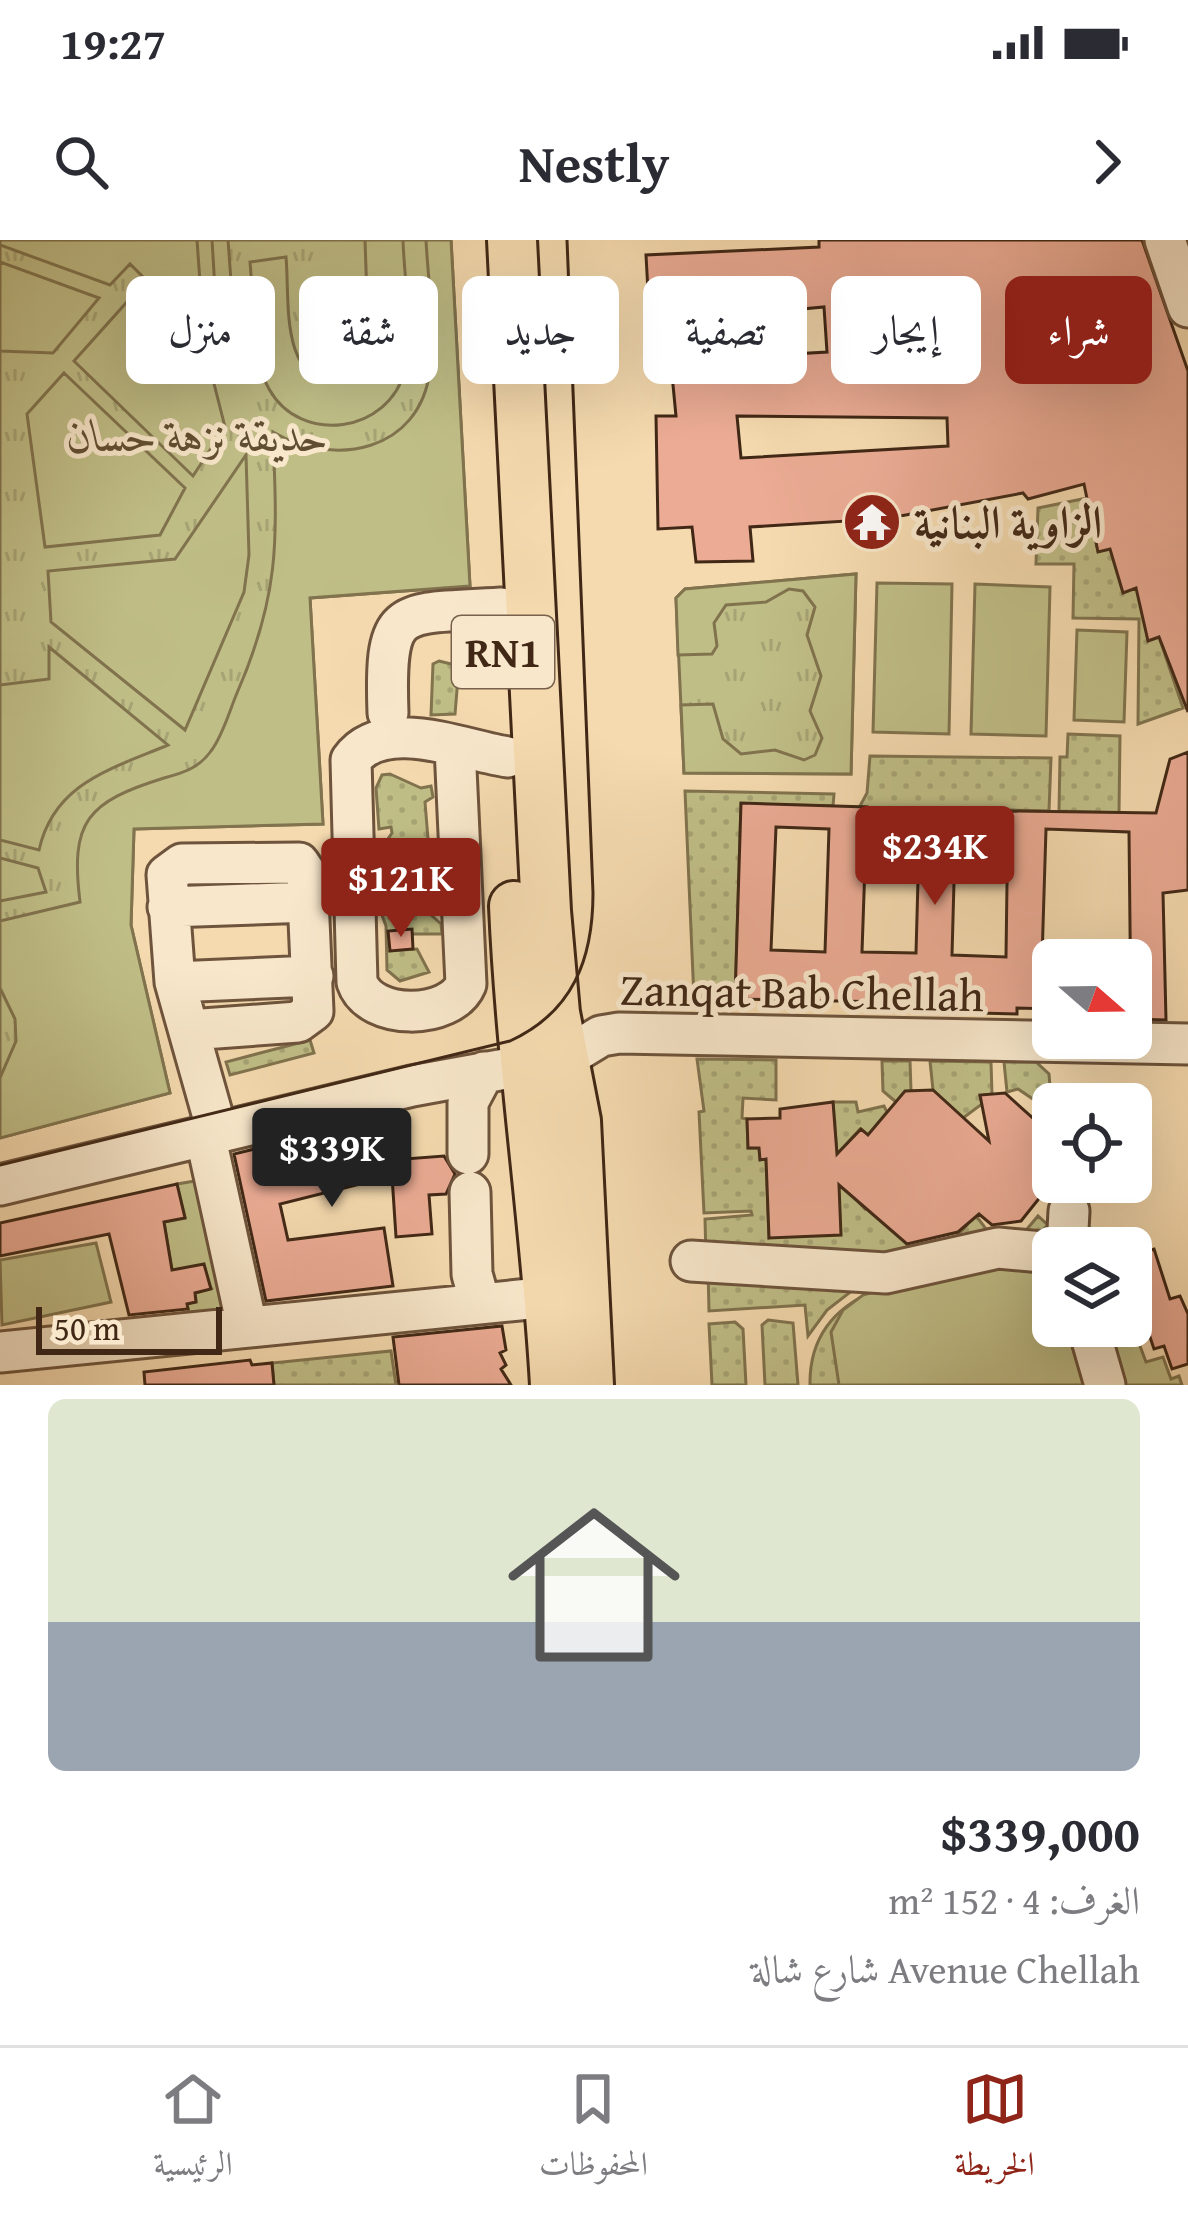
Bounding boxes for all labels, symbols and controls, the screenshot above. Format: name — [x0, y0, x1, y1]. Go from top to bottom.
text: 19:27 — [60, 10, 166, 75]
text: Nestly — [519, 123, 669, 202]
icon: search — [48, 129, 114, 195]
icon: forward — [1074, 129, 1140, 195]
chip: منزل — [126, 276, 275, 384]
chip: شقة — [299, 276, 438, 384]
chip: جديد — [462, 276, 619, 384]
chip: تصفية — [643, 276, 807, 384]
chip: إيجار — [831, 276, 981, 384]
chip: شراء — [1005, 276, 1152, 384]
park label: حديقة نزهة حسان — [67, 402, 329, 467]
place label: الزاوية البنانية — [914, 489, 1102, 554]
temple icon: الزاوية البنانية — [841, 491, 903, 553]
road number: RN1 — [452, 616, 554, 688]
pin: $234K — [851, 806, 1019, 908]
text: $234K — [882, 816, 988, 873]
pin: $121K — [317, 838, 485, 940]
text: $121K — [348, 848, 454, 905]
north arrow — [1032, 939, 1152, 1059]
map controls — [1032, 939, 1152, 1347]
street label: Zanqat Bab Chellah — [620, 956, 984, 1027]
button: locate — [1032, 1083, 1152, 1203]
pin: $339K — [248, 1108, 416, 1210]
text: $339K — [279, 1118, 385, 1175]
button: layers — [1032, 1227, 1152, 1347]
scale bar — [36, 1301, 222, 1354]
text: 50 m — [54, 1304, 120, 1352]
icon: home — [486, 1477, 702, 1693]
text: $339,000 — [941, 1795, 1140, 1870]
text: الغرف: 4 · 152 m² — [888, 1871, 1140, 1928]
text: Avenue Chellah شارع شالة — [751, 1940, 1140, 1997]
tab: الرئيسية — [153, 2066, 233, 2196]
tab: المحفوظات — [539, 2066, 648, 2196]
tab: الخريطة — [954, 2066, 1035, 2196]

